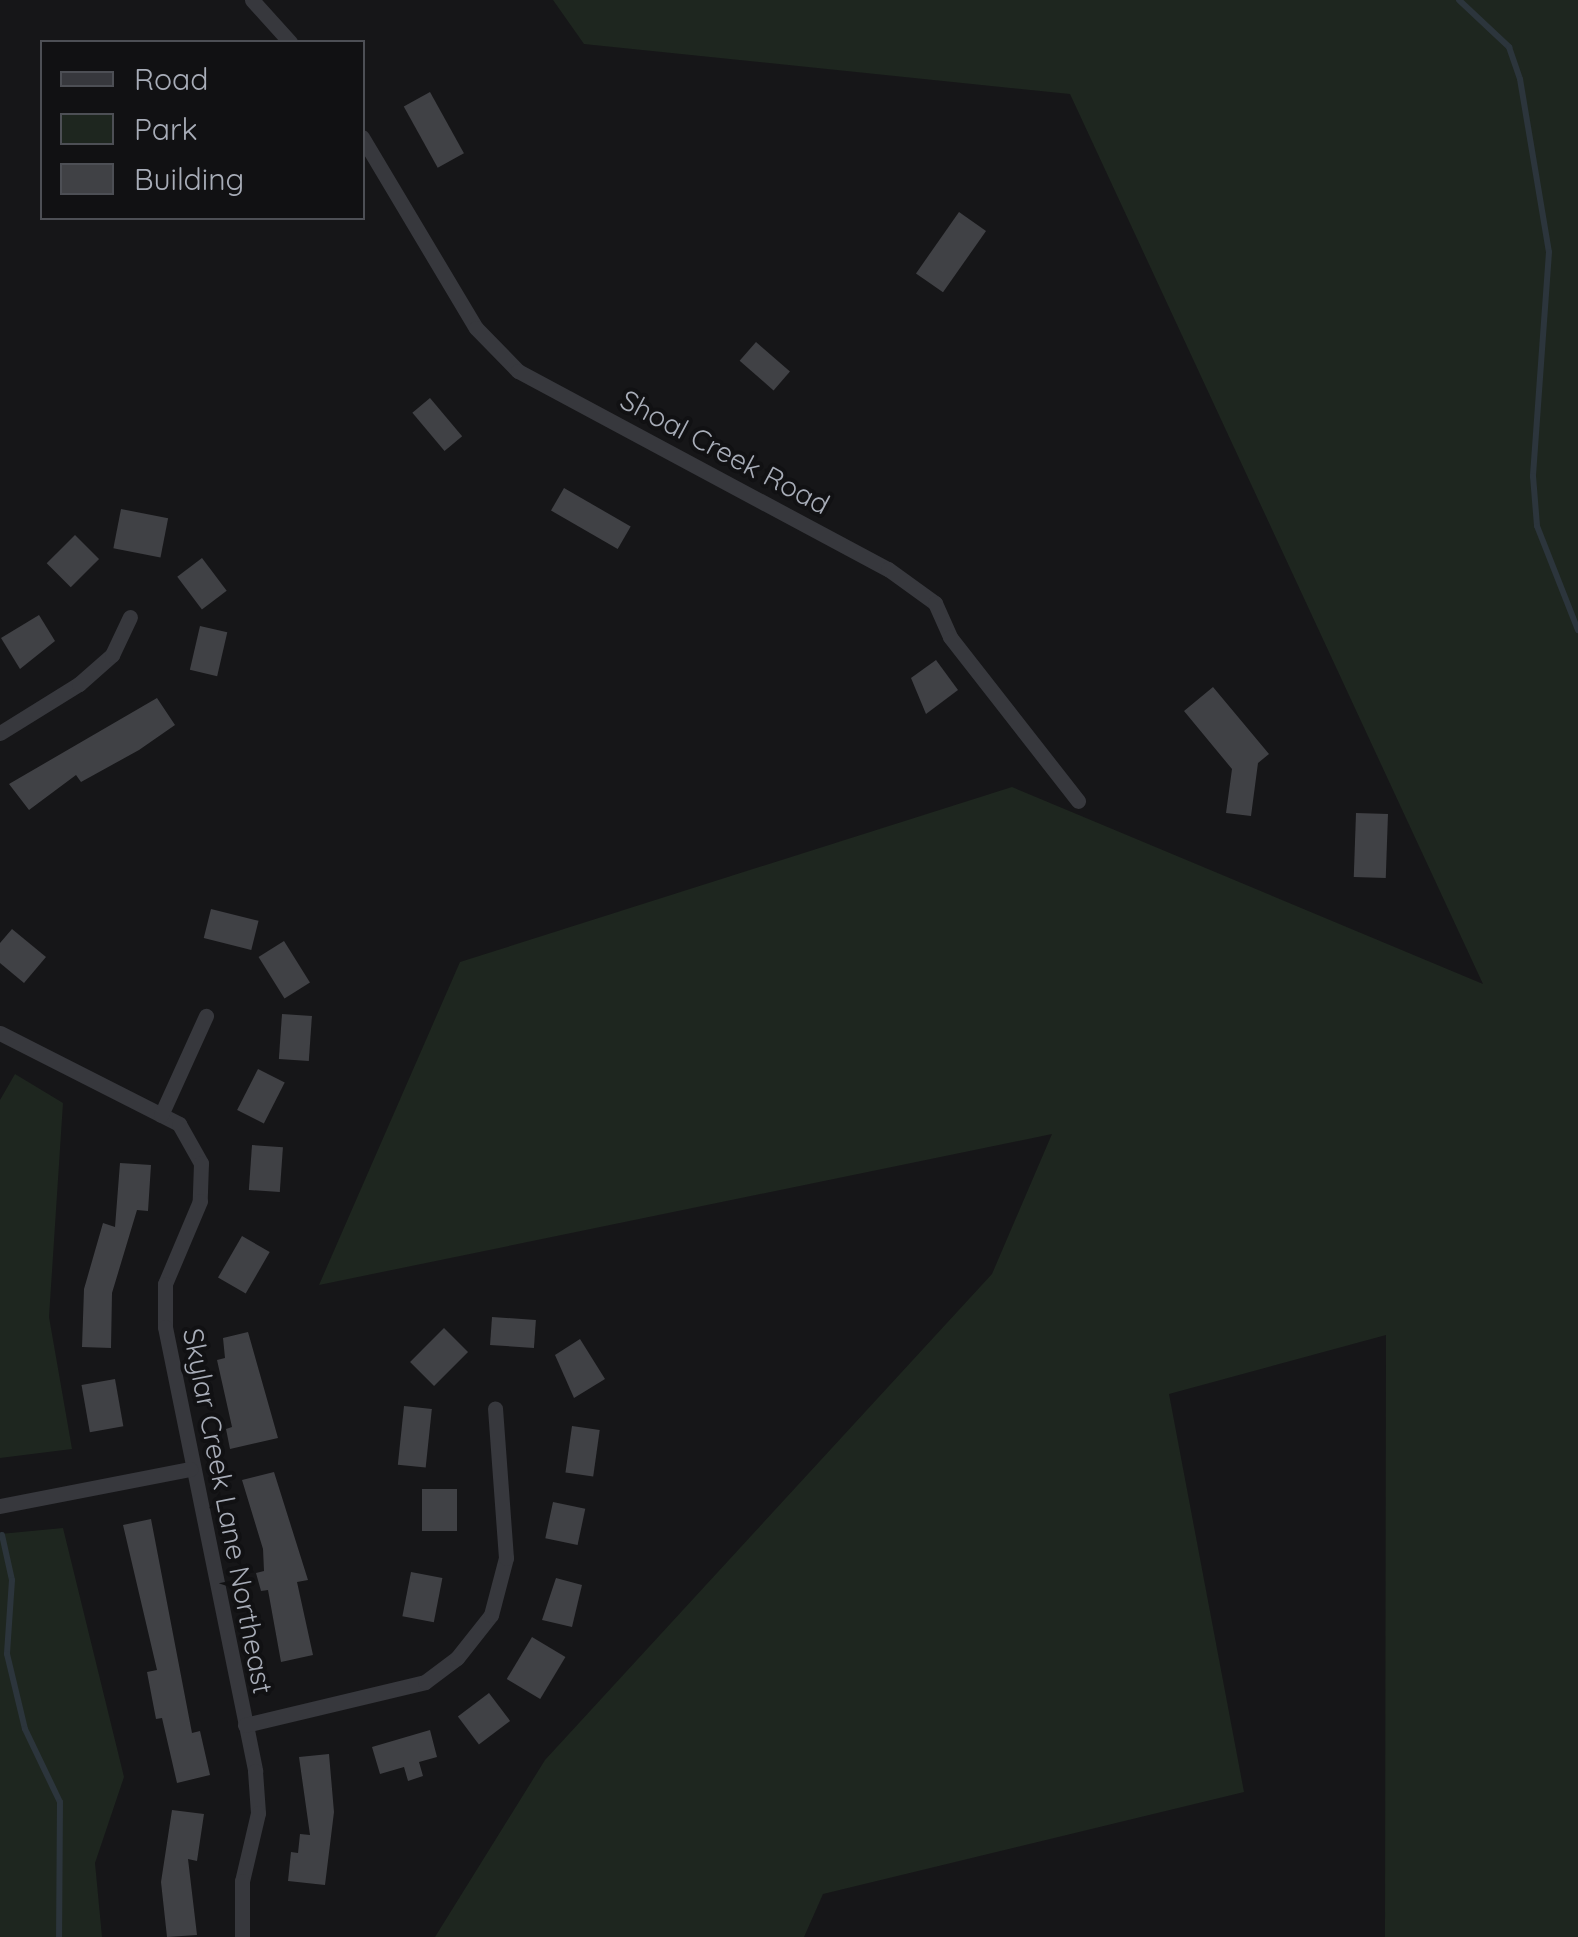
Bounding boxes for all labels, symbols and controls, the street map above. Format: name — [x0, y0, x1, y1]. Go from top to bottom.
legend — [40, 40, 365, 220]
text: Road — [134, 60, 208, 98]
text: Park — [134, 110, 198, 148]
text: Building — [134, 160, 244, 198]
street label: Shoal Creek Road — [615, 383, 835, 521]
street label: Skylar Creek Lane Northeast — [176, 1325, 280, 1697]

